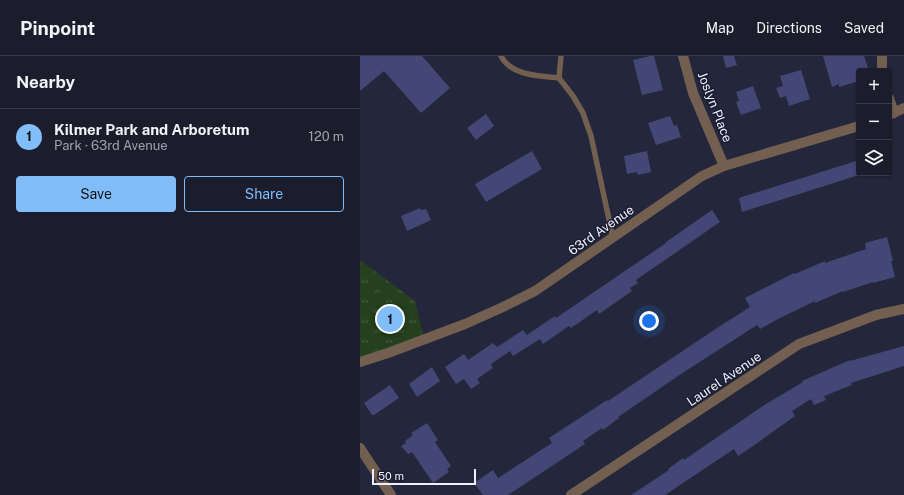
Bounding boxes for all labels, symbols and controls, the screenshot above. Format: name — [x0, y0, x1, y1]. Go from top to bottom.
text: Pinpoint — [20, 17, 95, 39]
text: Map — [706, 20, 734, 36]
text: Directions — [756, 20, 822, 36]
text: Saved — [844, 20, 884, 36]
map controls — [856, 68, 892, 176]
button: + — [856, 68, 892, 104]
street label: Joslyn Place — [695, 70, 735, 144]
text: Nearby — [16, 72, 75, 92]
button: − — [856, 104, 892, 140]
text: Kilmer Park and Arboretum — [54, 121, 250, 138]
text: 1 — [26, 129, 32, 144]
text: 120 m — [309, 129, 344, 144]
text: Park · 63rd Avenue — [54, 138, 168, 153]
button: layers — [856, 140, 892, 176]
button: Save — [16, 176, 176, 212]
button: Share — [184, 176, 344, 212]
street label: 63rd Avenue — [565, 202, 637, 258]
pin: 1 — [377, 304, 403, 334]
your location — [639, 311, 659, 331]
street label: Laurel Avenue — [684, 349, 764, 409]
scale bar — [372, 467, 476, 486]
text: 50 m — [378, 470, 404, 482]

